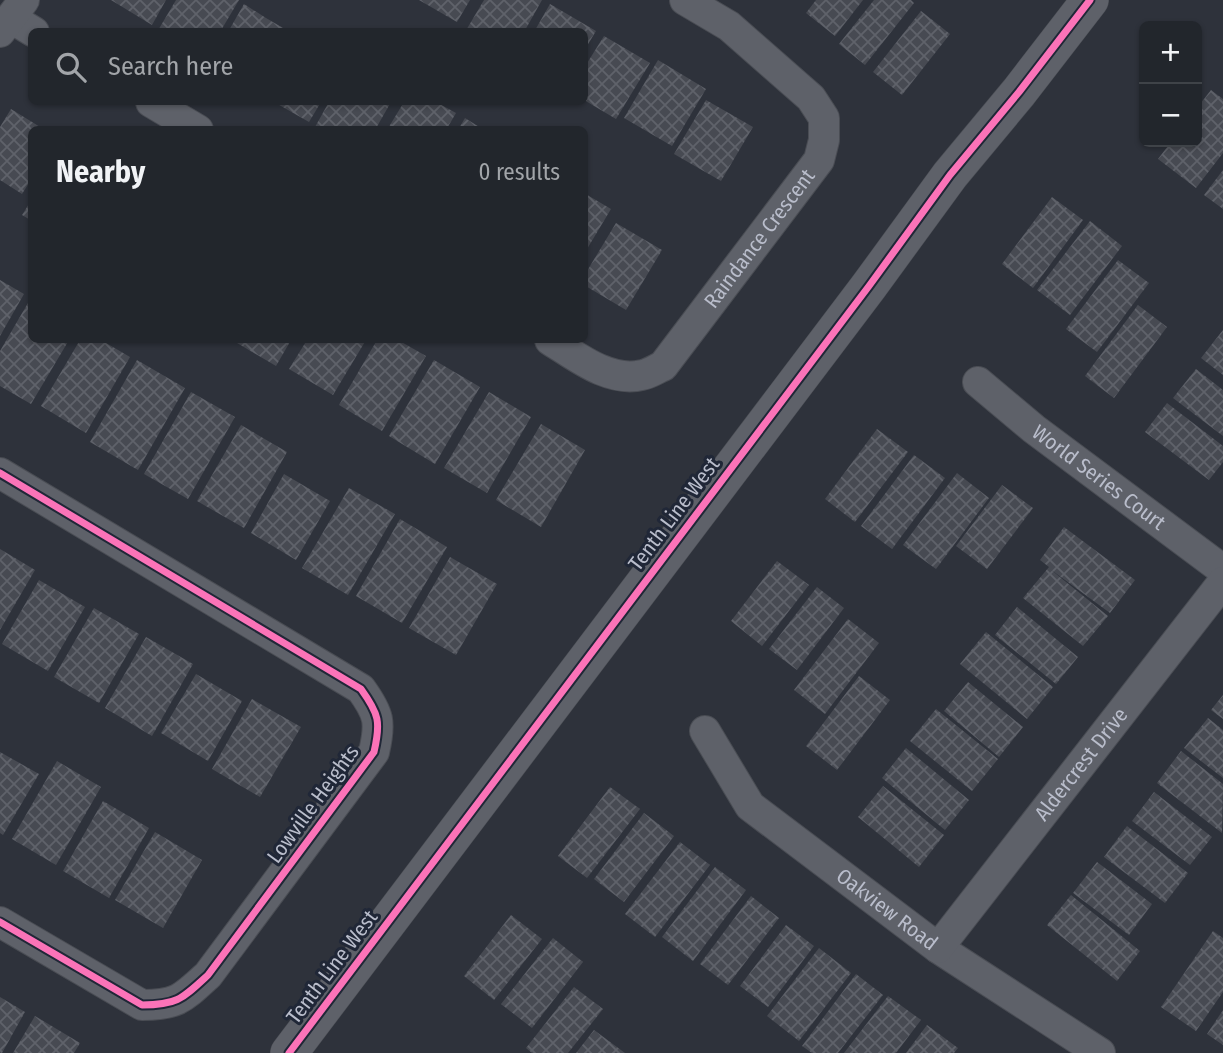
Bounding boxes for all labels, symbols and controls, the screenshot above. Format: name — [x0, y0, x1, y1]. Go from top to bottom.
map controls — [1139, 21, 1202, 147]
button: + — [1139, 21, 1202, 84]
search box — [28, 28, 588, 105]
icon: search — [52, 48, 90, 86]
text: Search here — [108, 51, 233, 82]
button: − — [1139, 84, 1202, 147]
text: Nearby — [56, 154, 145, 190]
text: 0 results — [479, 158, 560, 186]
street label: Raindance Crescent — [698, 164, 821, 313]
street label: World Series Court — [1027, 419, 1171, 536]
street label: Tenth Line West — [623, 452, 725, 576]
street label: Aldercrest Drive — [1029, 702, 1133, 826]
street label: Lowville Heights — [261, 740, 365, 868]
street label: Oakview Road — [831, 863, 943, 956]
street label: Tenth Line West — [281, 905, 383, 1029]

